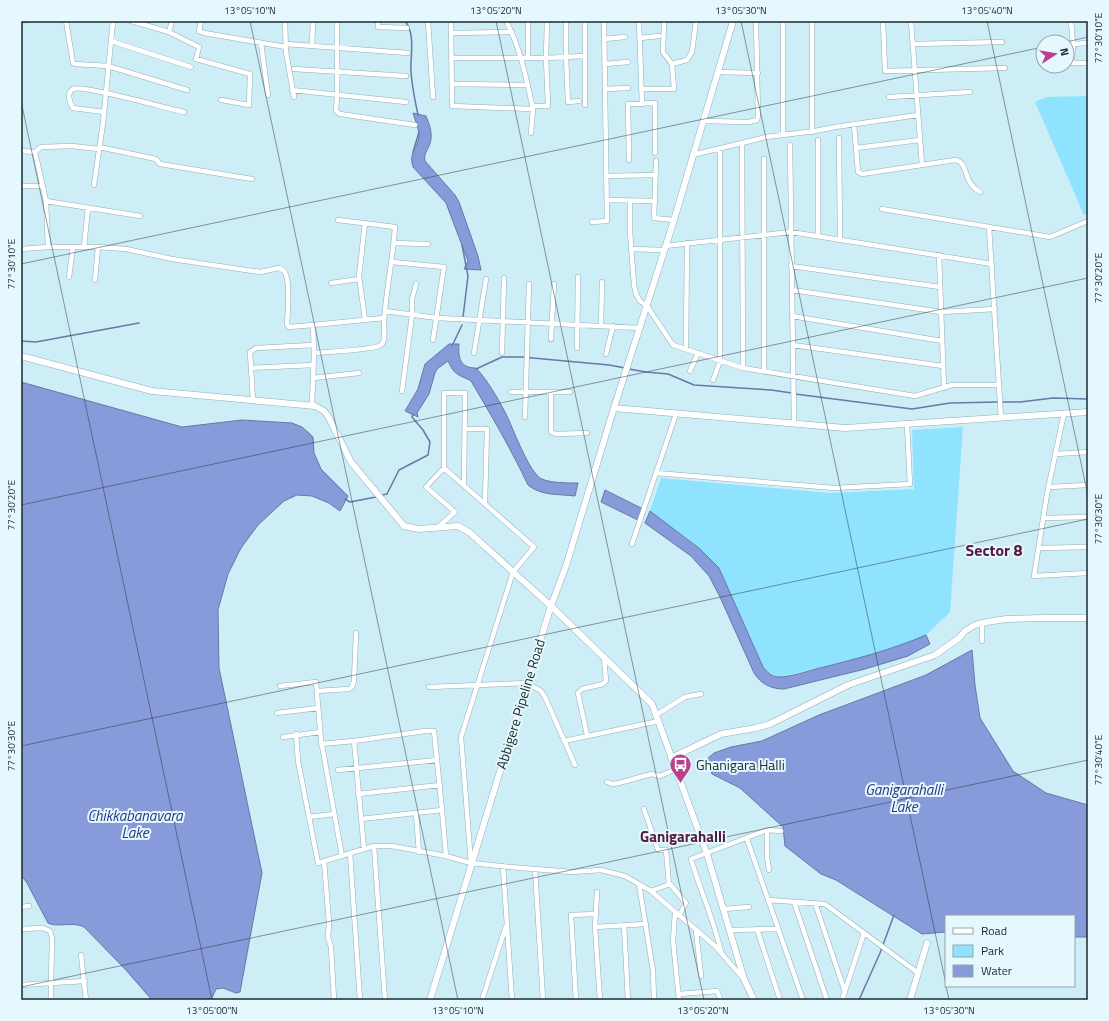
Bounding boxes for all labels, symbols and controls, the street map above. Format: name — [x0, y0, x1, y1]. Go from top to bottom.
text: 13°05'10"N — [224, 3, 276, 18]
text: 13°05'20"N — [470, 3, 522, 18]
text: 13°05'30"N — [715, 3, 767, 18]
text: 13°05'40"N — [961, 3, 1013, 18]
text: 77°30'10"E — [1091, 12, 1106, 63]
north arrow — [1035, 34, 1075, 74]
text: N — [1056, 47, 1073, 57]
text: 77°30'10"E — [4, 238, 19, 289]
text: 77°30'20"E — [1091, 252, 1106, 303]
text: 77°30'20"E — [4, 479, 19, 530]
text: 77°30'30"E — [1091, 493, 1106, 544]
district label: Sector 8 — [966, 538, 1022, 562]
street label: Abbigere Pipeline Road — [490, 636, 550, 772]
text: 77°30'30"E — [4, 720, 19, 771]
text: 77°30'40"E — [1091, 734, 1106, 785]
bus stop icon: Ghanigara Halli — [668, 751, 694, 784]
place label: Ghanigara Halli — [696, 754, 785, 775]
water label: Ganigarahalli Lake — [865, 778, 945, 818]
water label: Chikkabanavara Lake — [88, 804, 184, 844]
district label: Ganigarahalli — [640, 825, 726, 848]
legend — [945, 915, 1075, 987]
text: Road — [981, 921, 1007, 940]
text: Park — [981, 941, 1004, 960]
text: Water — [981, 961, 1012, 980]
text: 13°05'00"N — [186, 1003, 238, 1018]
text: 13°05'10"N — [432, 1003, 484, 1018]
text: 13°05'20"N — [677, 1003, 729, 1018]
text: 13°05'30"N — [923, 1003, 975, 1018]

